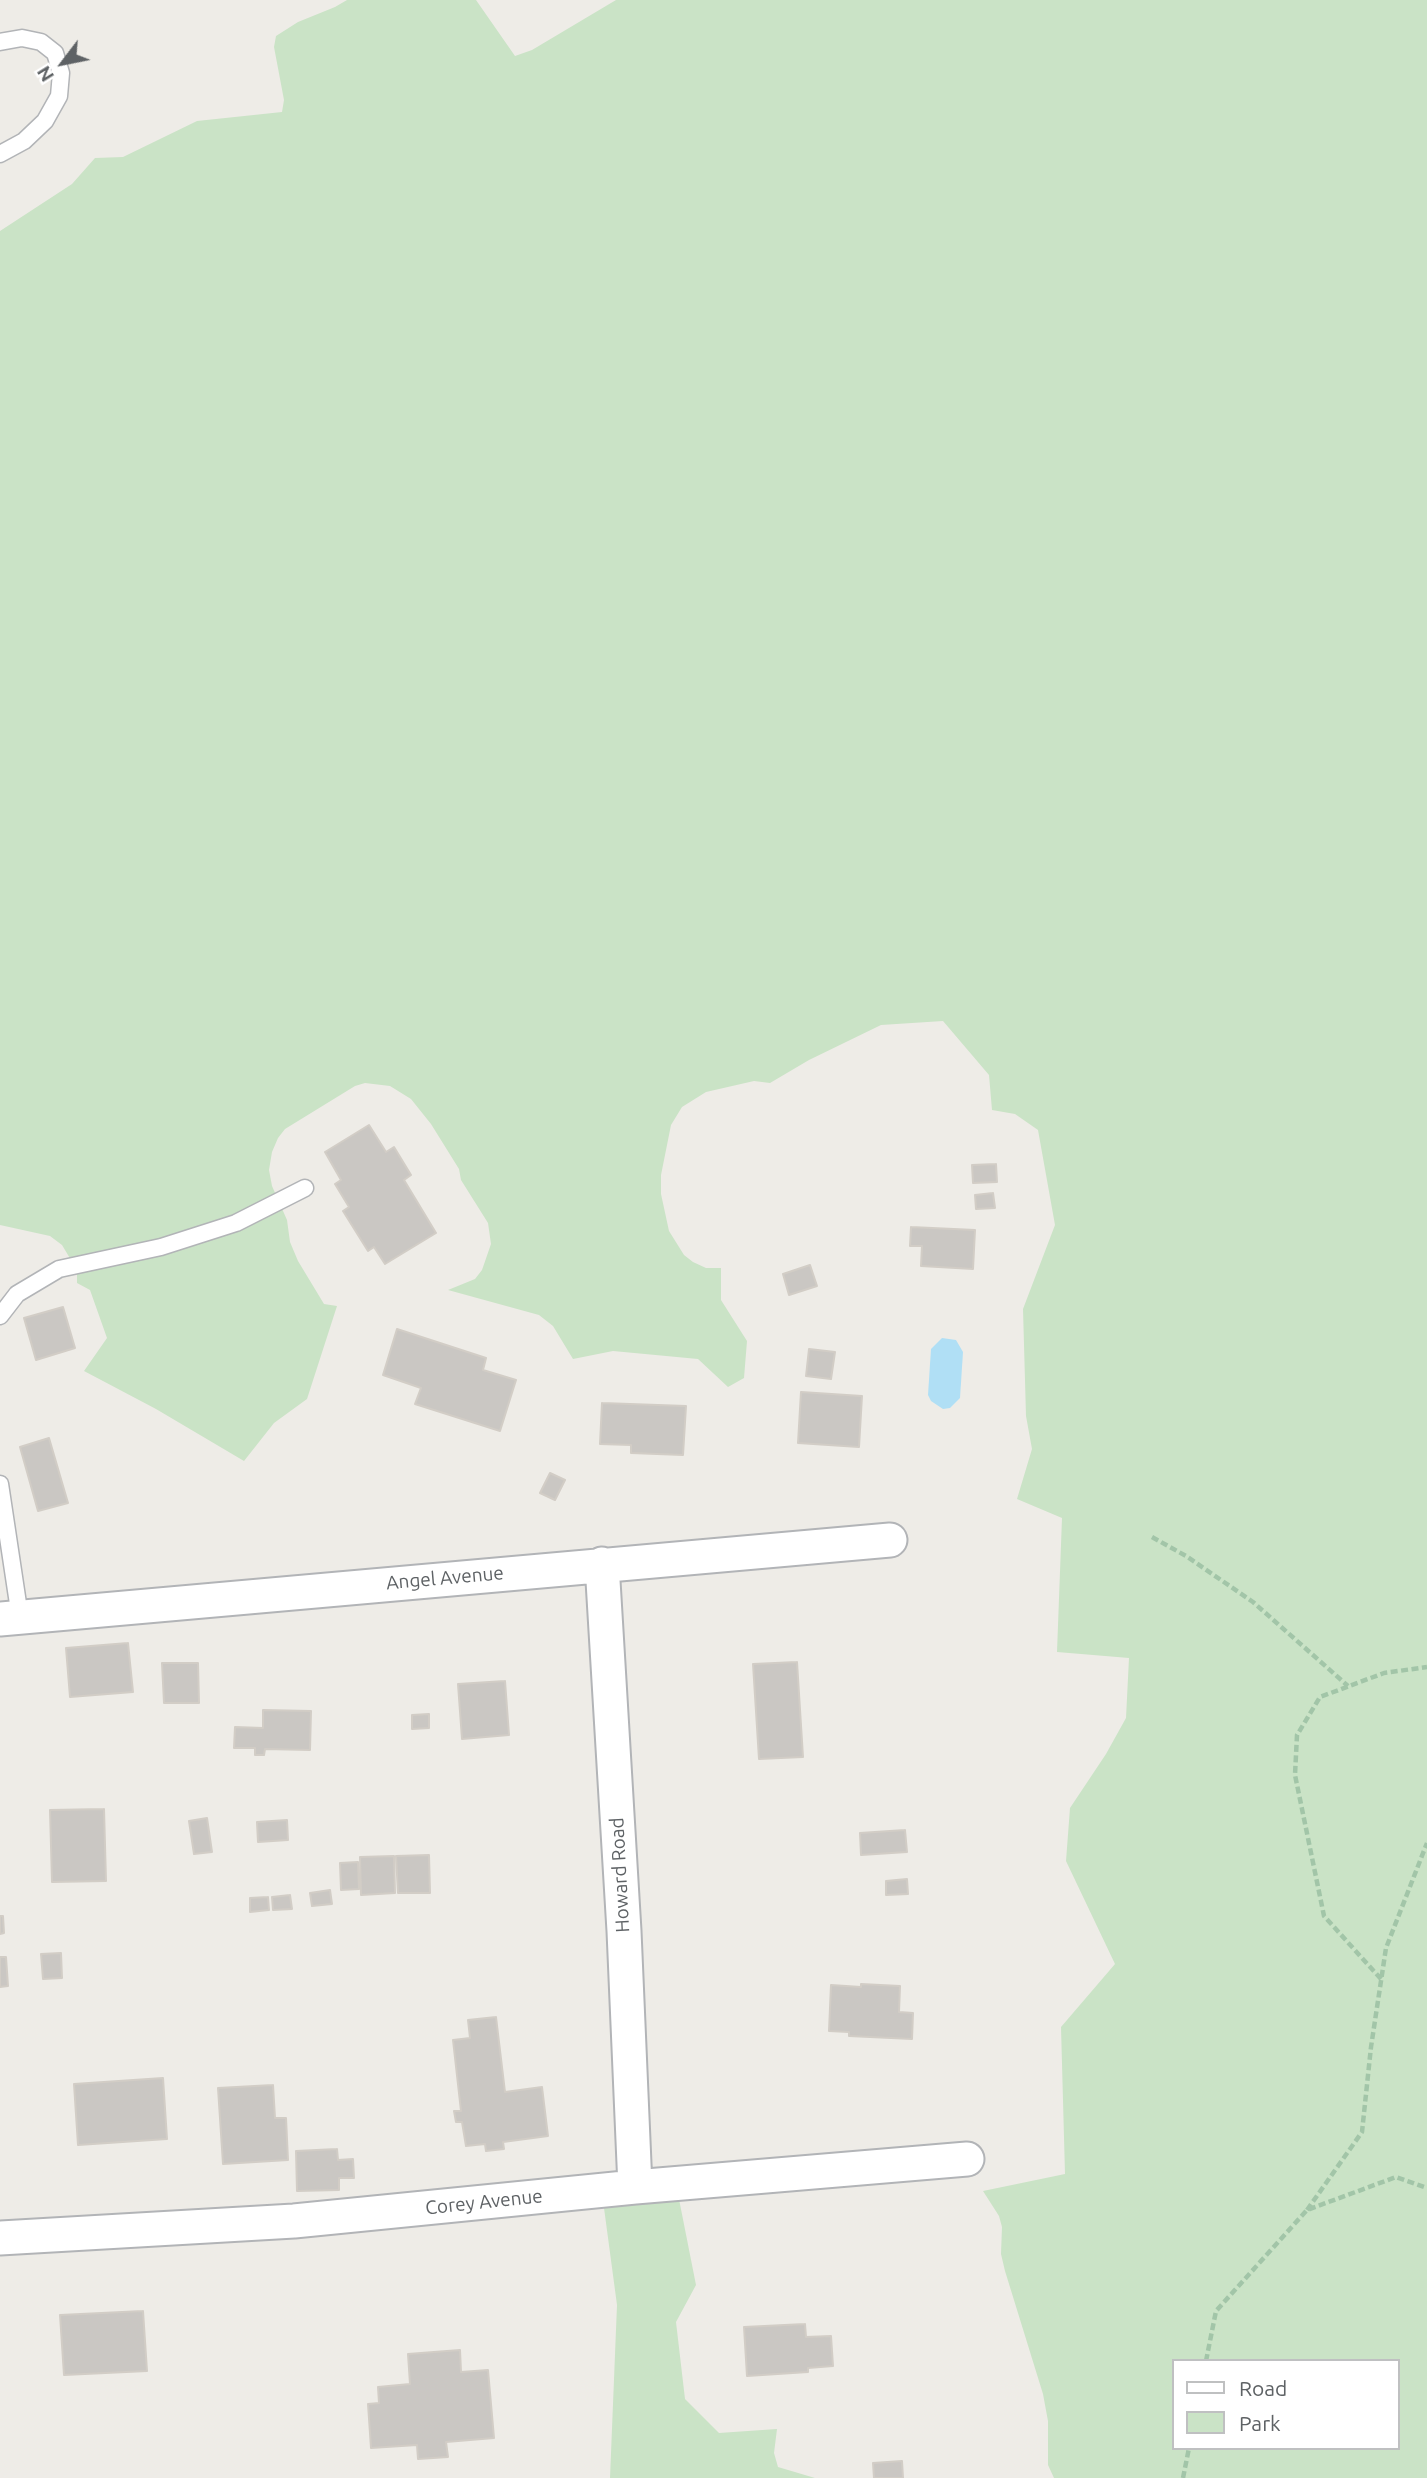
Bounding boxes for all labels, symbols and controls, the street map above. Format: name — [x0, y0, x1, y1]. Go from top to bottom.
north arrow — [28, 28, 98, 98]
text: N — [32, 62, 58, 86]
street label: Angel Avenue — [385, 1562, 505, 1594]
street label: Howard Road — [606, 1817, 634, 1933]
street label: Corey Avenue — [424, 2184, 544, 2220]
legend — [1172, 2359, 1399, 2450]
text: Road — [1239, 2376, 1287, 2400]
text: Park — [1239, 2411, 1281, 2435]

